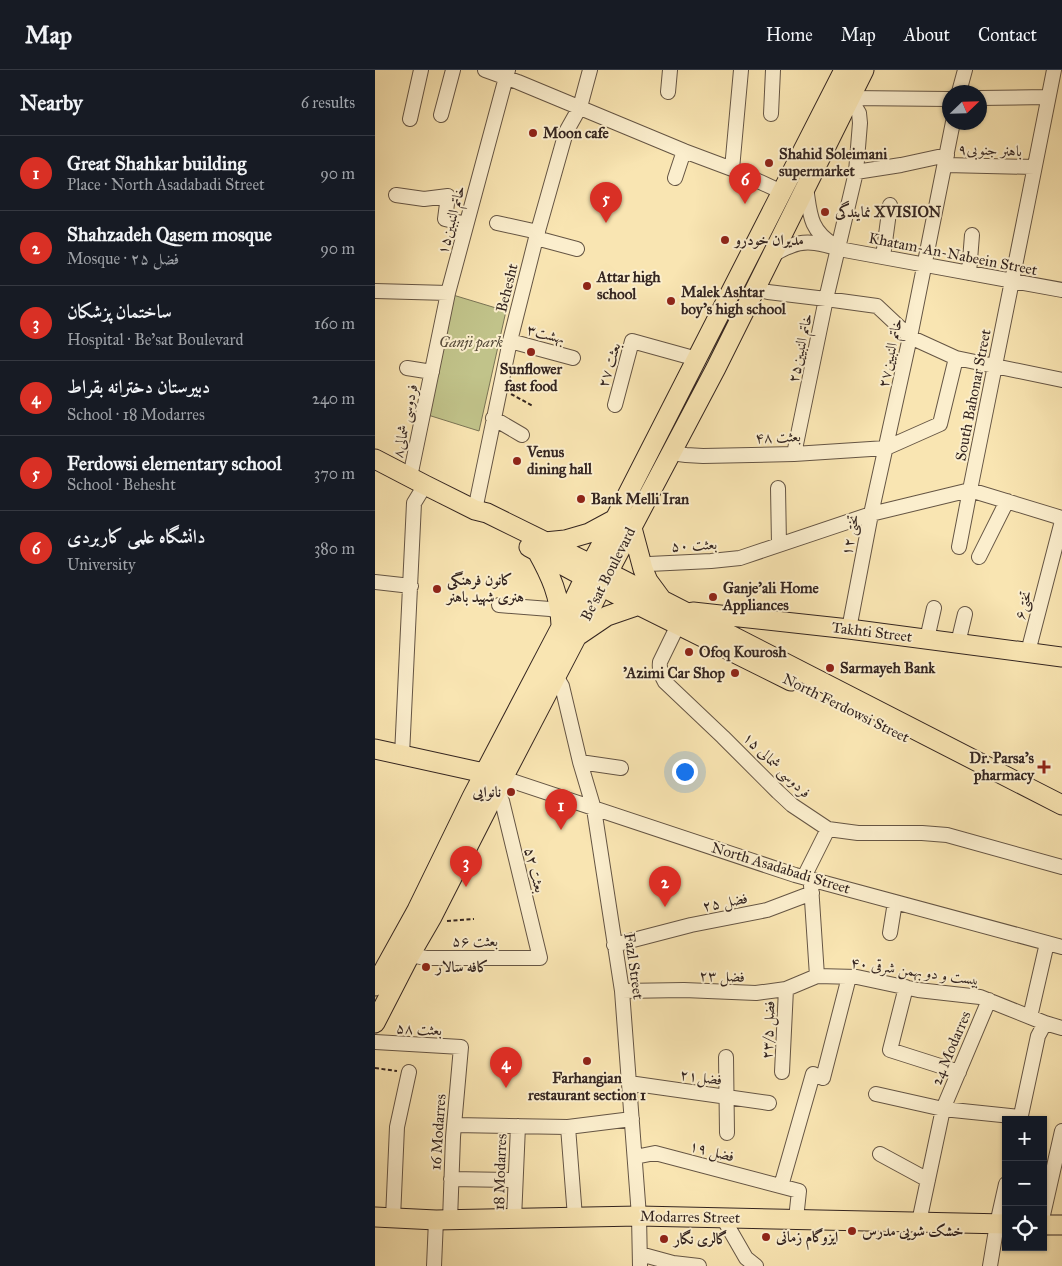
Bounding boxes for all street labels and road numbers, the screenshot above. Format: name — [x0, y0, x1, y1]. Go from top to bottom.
street label: باهنر جنوبی۹ — [958, 140, 1023, 162]
street label: خاتم النببین۱۵ — [433, 184, 473, 257]
street label: Khatam-An-Nabeein Street — [867, 229, 1039, 279]
street label: Behesht — [492, 261, 522, 314]
street label: خاتم النبیین۲۵ — [784, 312, 820, 385]
street label: خاتم النبیین۲۷ — [874, 317, 910, 390]
street label: بهشت۳ — [525, 320, 567, 349]
street label: South Bahonar Street — [951, 327, 995, 462]
street label: بعثت ۲۷ — [594, 340, 624, 390]
street label: فردوسی شمالی۸ — [388, 382, 424, 460]
street label: بعثت ۴۸ — [755, 427, 801, 447]
street label: تختی ۱۲ — [837, 513, 865, 557]
street label: Be'sat Boulevard — [577, 524, 639, 624]
street label: بعثت ۵۰ — [671, 535, 718, 555]
street label: تختی۶ — [1011, 588, 1037, 622]
street label: Takhti Street — [831, 618, 914, 646]
street label: North Ferdowsi Street — [780, 669, 913, 747]
street label: فردوسی شمالی ۱۵ — [738, 728, 815, 803]
street label: North Asadabadi Street — [709, 838, 853, 898]
street label: بعثت ۵۲ — [521, 845, 549, 895]
street label: فضل ۲۵ — [701, 889, 750, 917]
street label: Fazl Street — [620, 931, 648, 1001]
street label: بعثت ۵۶ — [452, 932, 498, 950]
street label: بیست و دو بهمن شرقی ۴۰ — [849, 953, 980, 990]
street label: فضل ۲۳ — [699, 966, 745, 988]
street label: فضل ۲۳/۵ — [757, 1000, 781, 1060]
street label: 24 Modarres — [927, 1008, 975, 1088]
street label: بعثت ۵۸ — [396, 1019, 443, 1039]
street label: فضل۲۱ — [678, 1065, 723, 1091]
street label: 16 Modarres — [426, 1093, 450, 1171]
street label: 18 Modarres — [490, 1133, 510, 1211]
street label: فضل ۱۹ — [687, 1136, 736, 1168]
street label: Modarres Street — [640, 1207, 741, 1227]

